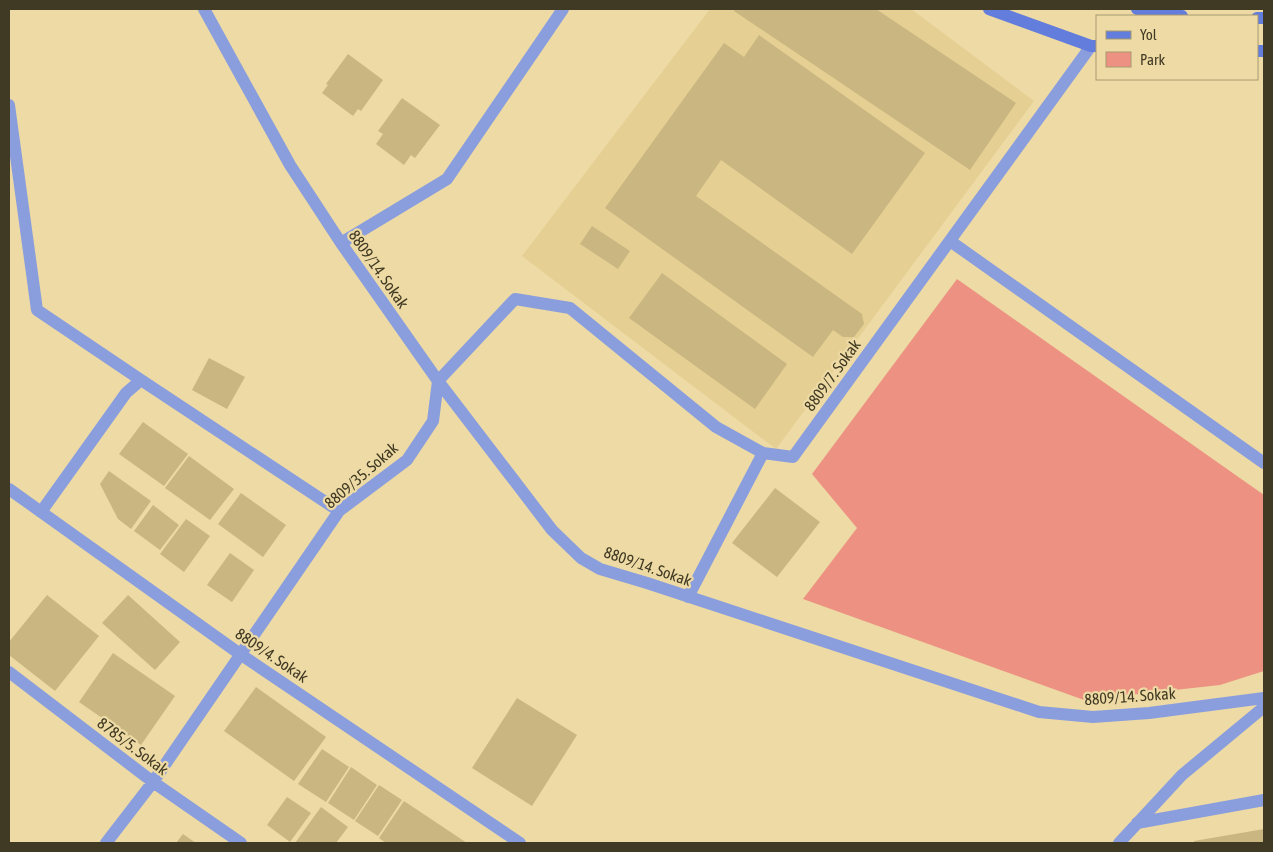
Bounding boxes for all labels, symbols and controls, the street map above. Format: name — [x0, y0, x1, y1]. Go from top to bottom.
legend — [1096, 15, 1258, 80]
text: Yol — [1140, 26, 1157, 43]
text: Park — [1140, 51, 1165, 68]
street label: 8809/14. Sokak — [345, 226, 413, 312]
street label: 8809/7. Sokak — [800, 336, 864, 414]
street label: 8809/35. Sokak — [321, 438, 401, 512]
street label: 8809/14. Sokak — [602, 543, 694, 589]
street label: 8809/4. Sokak — [232, 624, 312, 686]
street label: 8809/14. Sokak — [1084, 684, 1176, 708]
street label: 8785/5. Sokak — [94, 714, 172, 778]

